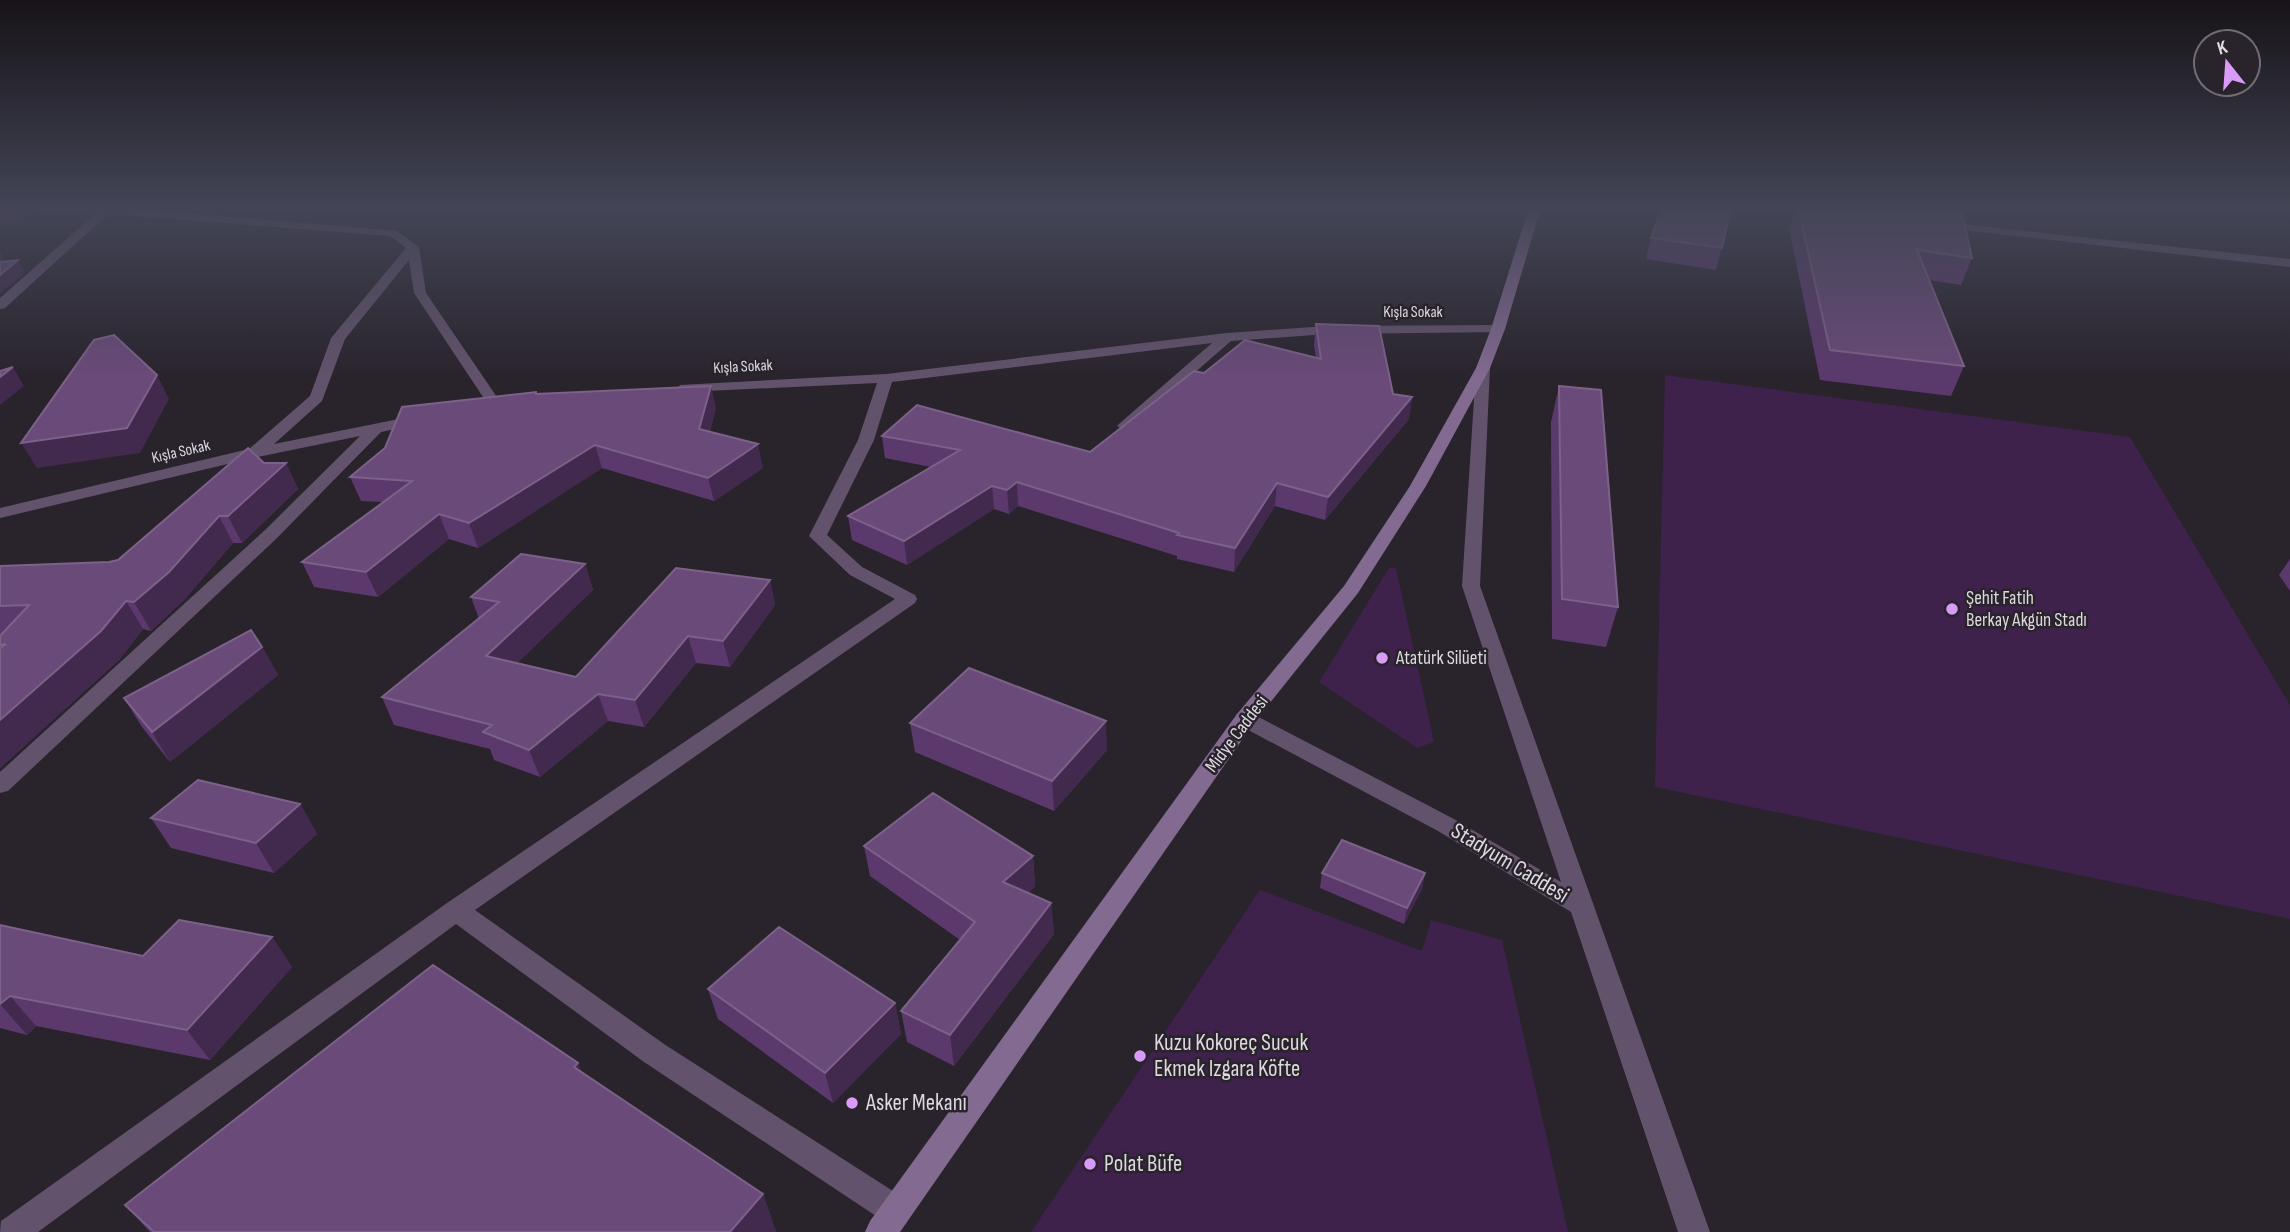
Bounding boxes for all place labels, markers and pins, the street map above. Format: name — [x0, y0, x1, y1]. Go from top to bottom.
place label: Şehit Fatih Berkay Akgün Stadı — [1966, 587, 2087, 632]
marker: Şehit Fatih Berkay Akgün Stadı — [1944, 601, 1960, 617]
place label: Atatürk Silüeti — [1395, 647, 1487, 670]
marker: Atatürk Silüeti — [1374, 650, 1390, 666]
place label: Kuzu Kokoreç Sucuk Ekmek Izgara Köfte — [1154, 1029, 1308, 1083]
marker: Kuzu Kokoreç Sucuk Ekmek Izgara Köfte — [1132, 1048, 1148, 1064]
place label: Asker Mekanı — [865, 1089, 967, 1117]
marker: Asker Mekanı — [844, 1095, 860, 1111]
place label: Polat Büfe — [1104, 1150, 1182, 1178]
marker: Polat Büfe — [1082, 1156, 1098, 1172]

